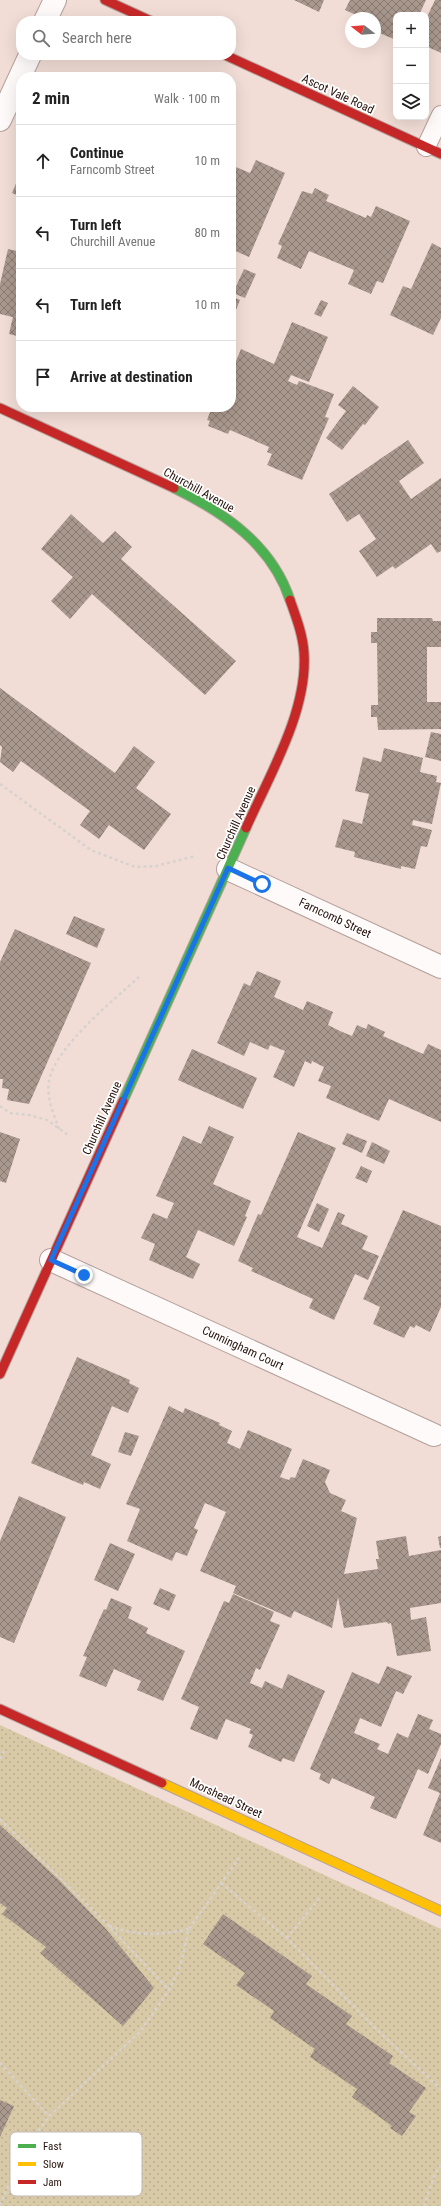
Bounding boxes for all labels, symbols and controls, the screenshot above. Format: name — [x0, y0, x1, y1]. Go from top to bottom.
north arrow — [345, 12, 381, 48]
map controls — [393, 12, 429, 120]
button: + — [393, 12, 429, 48]
search box — [16, 16, 236, 60]
icon: search — [30, 27, 52, 49]
text: Search here — [62, 29, 132, 47]
button: − — [393, 48, 429, 84]
street label: Ascot Vale Road — [300, 71, 376, 117]
button: layers — [393, 84, 429, 120]
text: 2 min — [32, 88, 70, 108]
text: Walk · 100 m — [154, 91, 220, 106]
text: Continue — [70, 144, 124, 162]
icon: ahead — [32, 150, 54, 172]
text: 10 m — [194, 153, 220, 168]
text: Farncomb Street — [70, 162, 155, 177]
text: Turn left — [70, 216, 121, 234]
icon: left — [32, 222, 54, 244]
text: 80 m — [194, 225, 220, 240]
text: Churchill Avenue — [70, 234, 155, 249]
icon: left — [32, 294, 54, 316]
text: Turn left — [70, 296, 121, 314]
text: 10 m — [194, 297, 220, 312]
icon: arrive — [32, 366, 54, 388]
text: Arrive at destination — [70, 368, 193, 386]
street label: Churchill Avenue — [161, 465, 237, 515]
street label: Churchill Avenue — [214, 784, 259, 862]
route start — [253, 875, 271, 893]
street label: Farncomb Street — [297, 895, 374, 941]
street label: Churchill Avenue — [80, 1079, 125, 1157]
route end — [75, 1266, 93, 1284]
street label: Cunningham Court — [200, 1323, 286, 1373]
street label: Morshead Street — [188, 1775, 265, 1821]
legend — [10, 2132, 142, 2196]
text: Fast — [43, 2140, 62, 2153]
text: Slow — [43, 2158, 64, 2171]
text: Jam — [43, 2176, 62, 2189]

